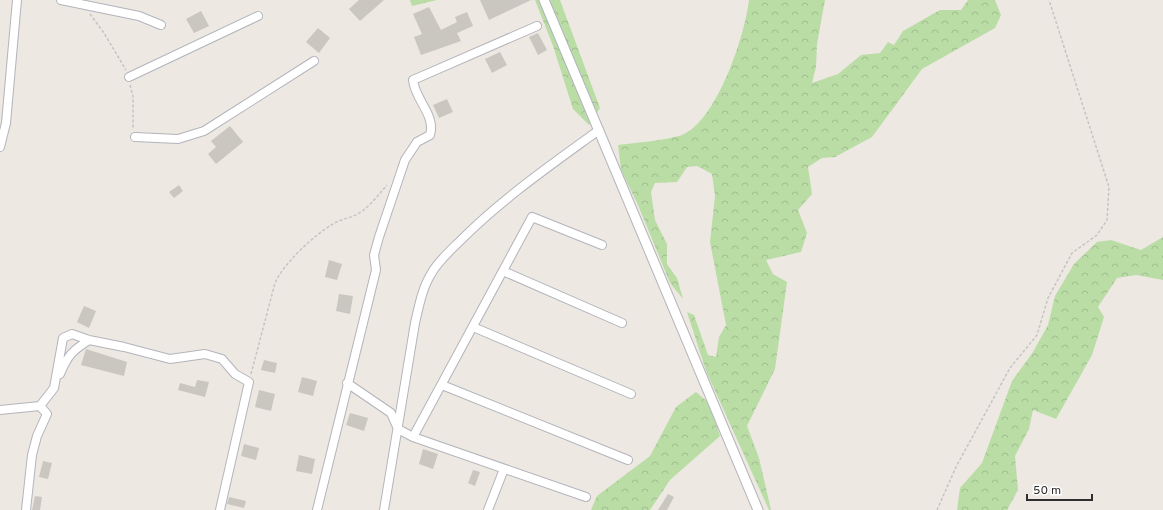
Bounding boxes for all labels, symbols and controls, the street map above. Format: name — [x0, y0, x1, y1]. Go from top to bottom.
scale bar — [1027, 476, 1092, 502]
text: 50 m — [1033, 483, 1061, 499]

